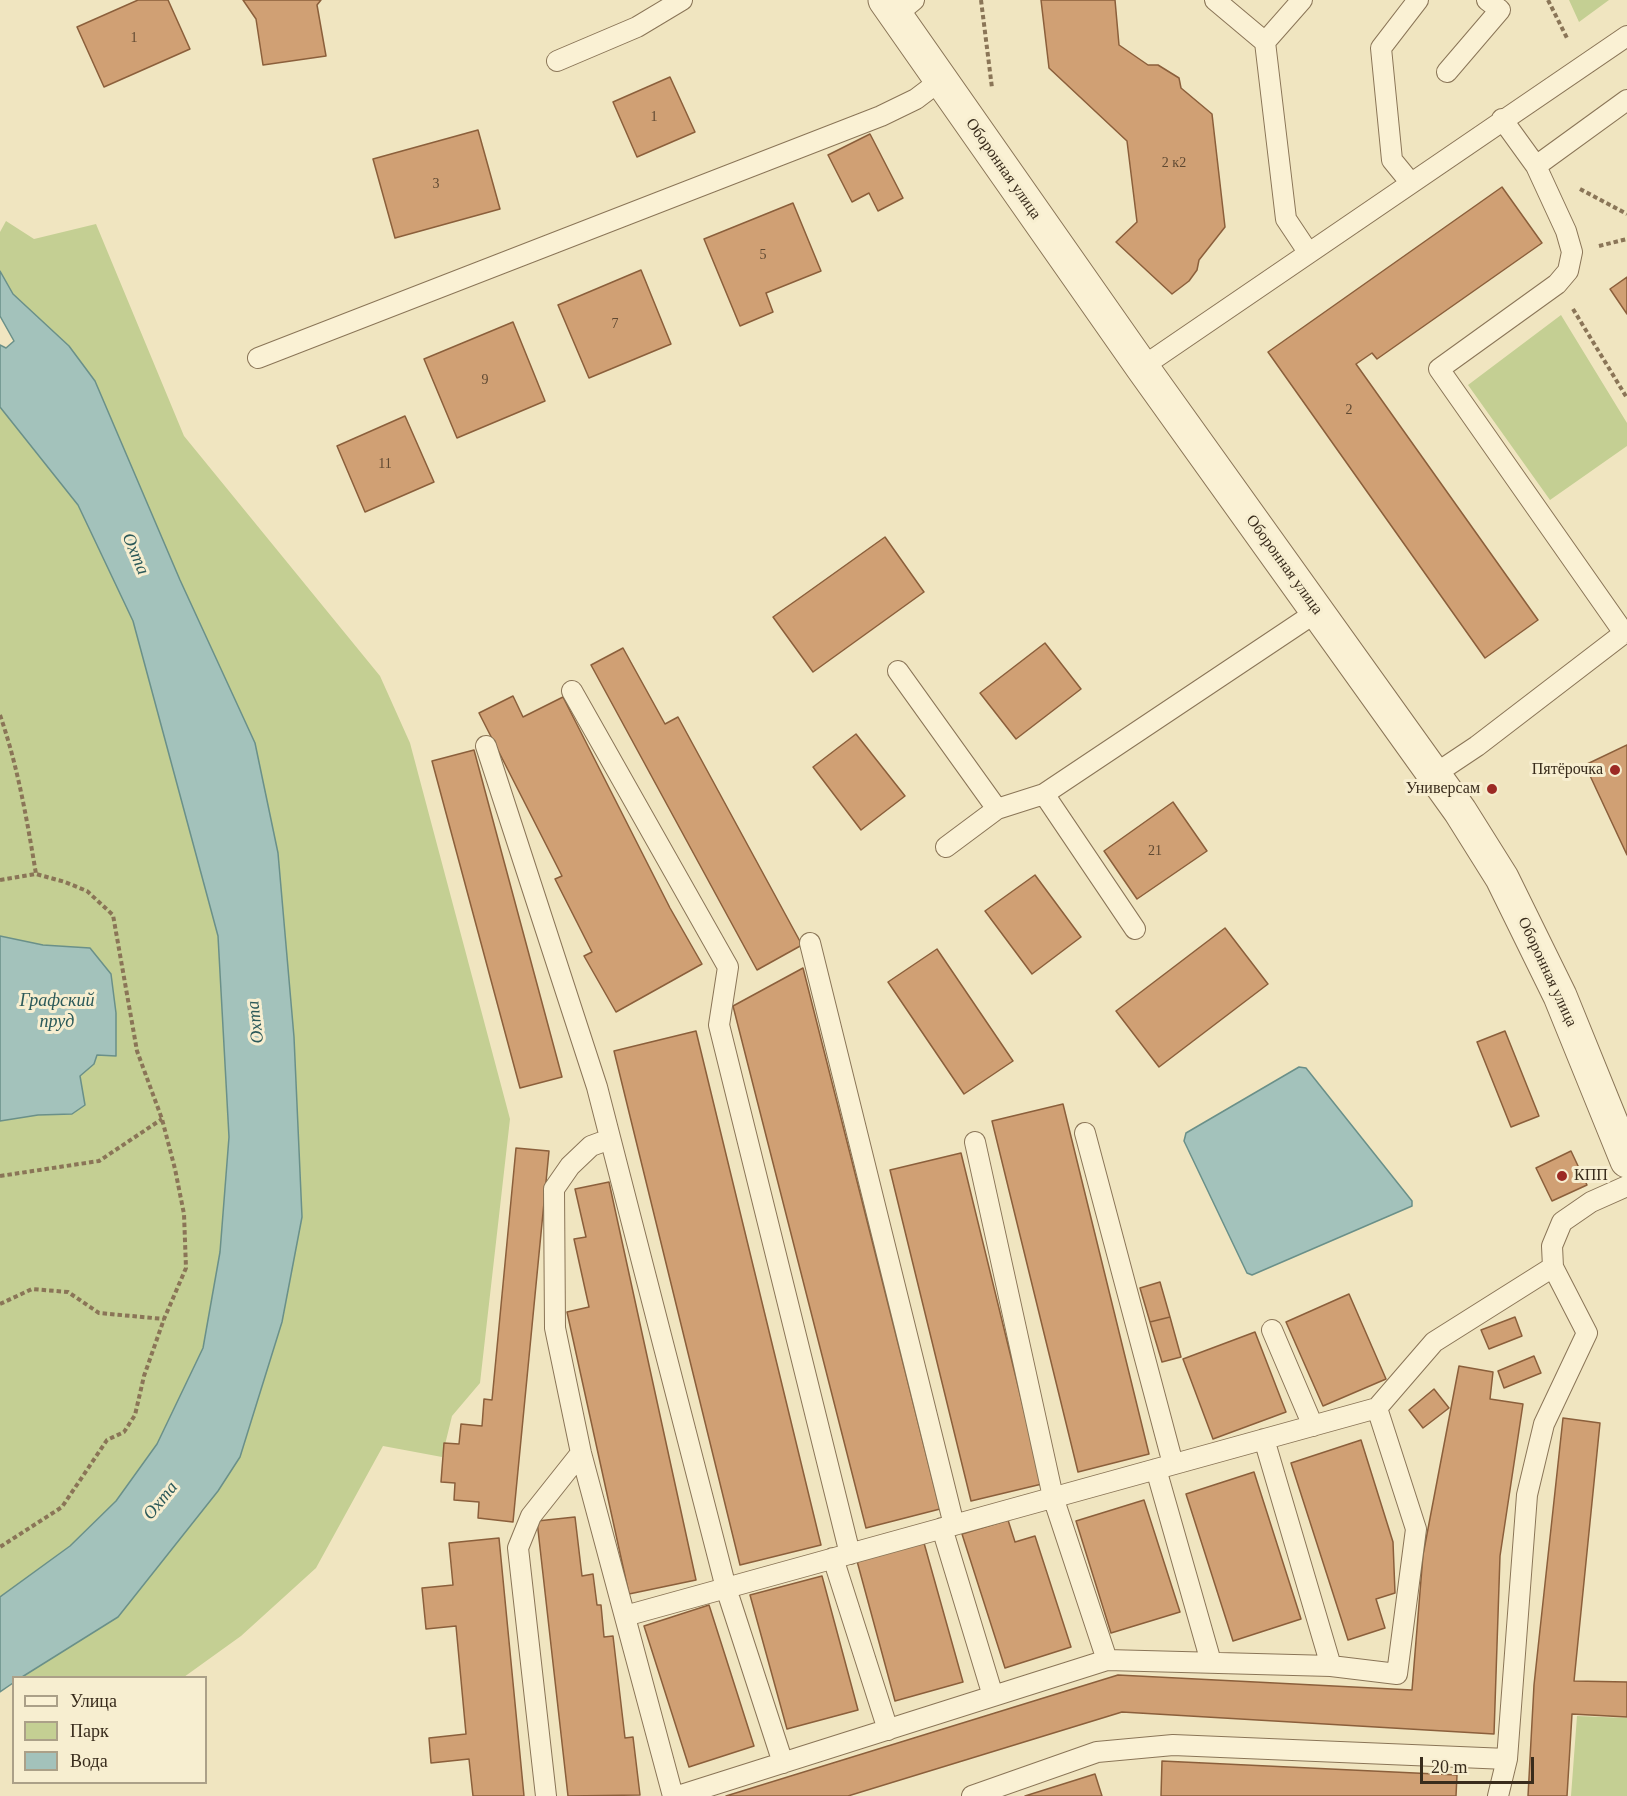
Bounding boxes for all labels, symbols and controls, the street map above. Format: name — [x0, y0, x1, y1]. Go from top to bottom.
house number: 1 — [130, 30, 138, 46]
house number: 1 — [650, 109, 658, 125]
street label: Оборонная улица — [961, 115, 1045, 223]
house number: 2 к2 — [1162, 155, 1186, 171]
house number: 3 — [433, 176, 440, 192]
house number: 5 — [760, 247, 766, 263]
house number: 7 — [612, 316, 618, 332]
house number: 9 — [482, 372, 488, 388]
house number: 2 — [1346, 402, 1352, 418]
house number: 11 — [378, 456, 392, 472]
street label: Оборонная улица — [1241, 511, 1327, 619]
water label: Охта — [117, 530, 153, 578]
place label: Пятёрочка — [1532, 760, 1603, 780]
marker: Пятёрочка — [1608, 763, 1622, 777]
place label: Универсам — [1406, 779, 1480, 799]
marker: Универсам — [1485, 782, 1499, 796]
house number: 21 — [1148, 843, 1162, 859]
street label: Оборонная улица — [1513, 914, 1581, 1030]
water label: Графский пруд — [20, 990, 94, 1032]
water label: Охта — [243, 999, 269, 1045]
place label: КПП — [1574, 1166, 1608, 1186]
marker: КПП — [1555, 1169, 1569, 1183]
water label: Охта — [139, 1477, 183, 1525]
legend — [12, 1676, 207, 1784]
text: Улица — [70, 1691, 117, 1711]
text: Парк — [70, 1721, 109, 1741]
scale bar — [1423, 1745, 1537, 1783]
text: Вода — [70, 1751, 108, 1771]
text: 20 m — [1431, 1757, 1468, 1777]

